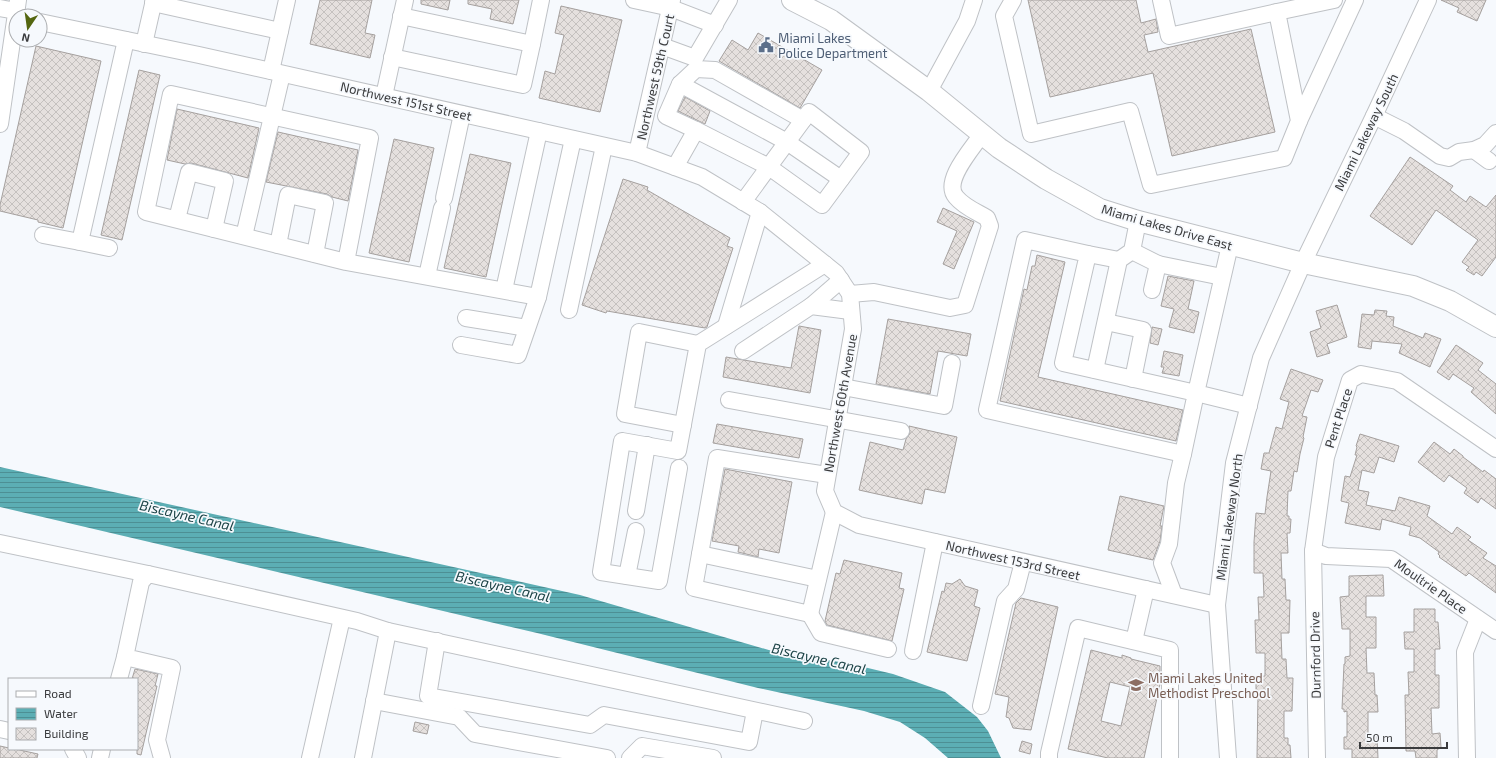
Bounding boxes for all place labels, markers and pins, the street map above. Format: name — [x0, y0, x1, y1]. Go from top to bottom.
place label: Miami Lakes Police Department — [778, 30, 888, 61]
public building icon: Miami Lakes Police Department — [757, 36, 775, 54]
place label: Miami Lakes United Methodist Preschool — [1148, 670, 1270, 701]
school or university icon: Miami Lakes United Methodist Preschool — [1127, 676, 1145, 694]

